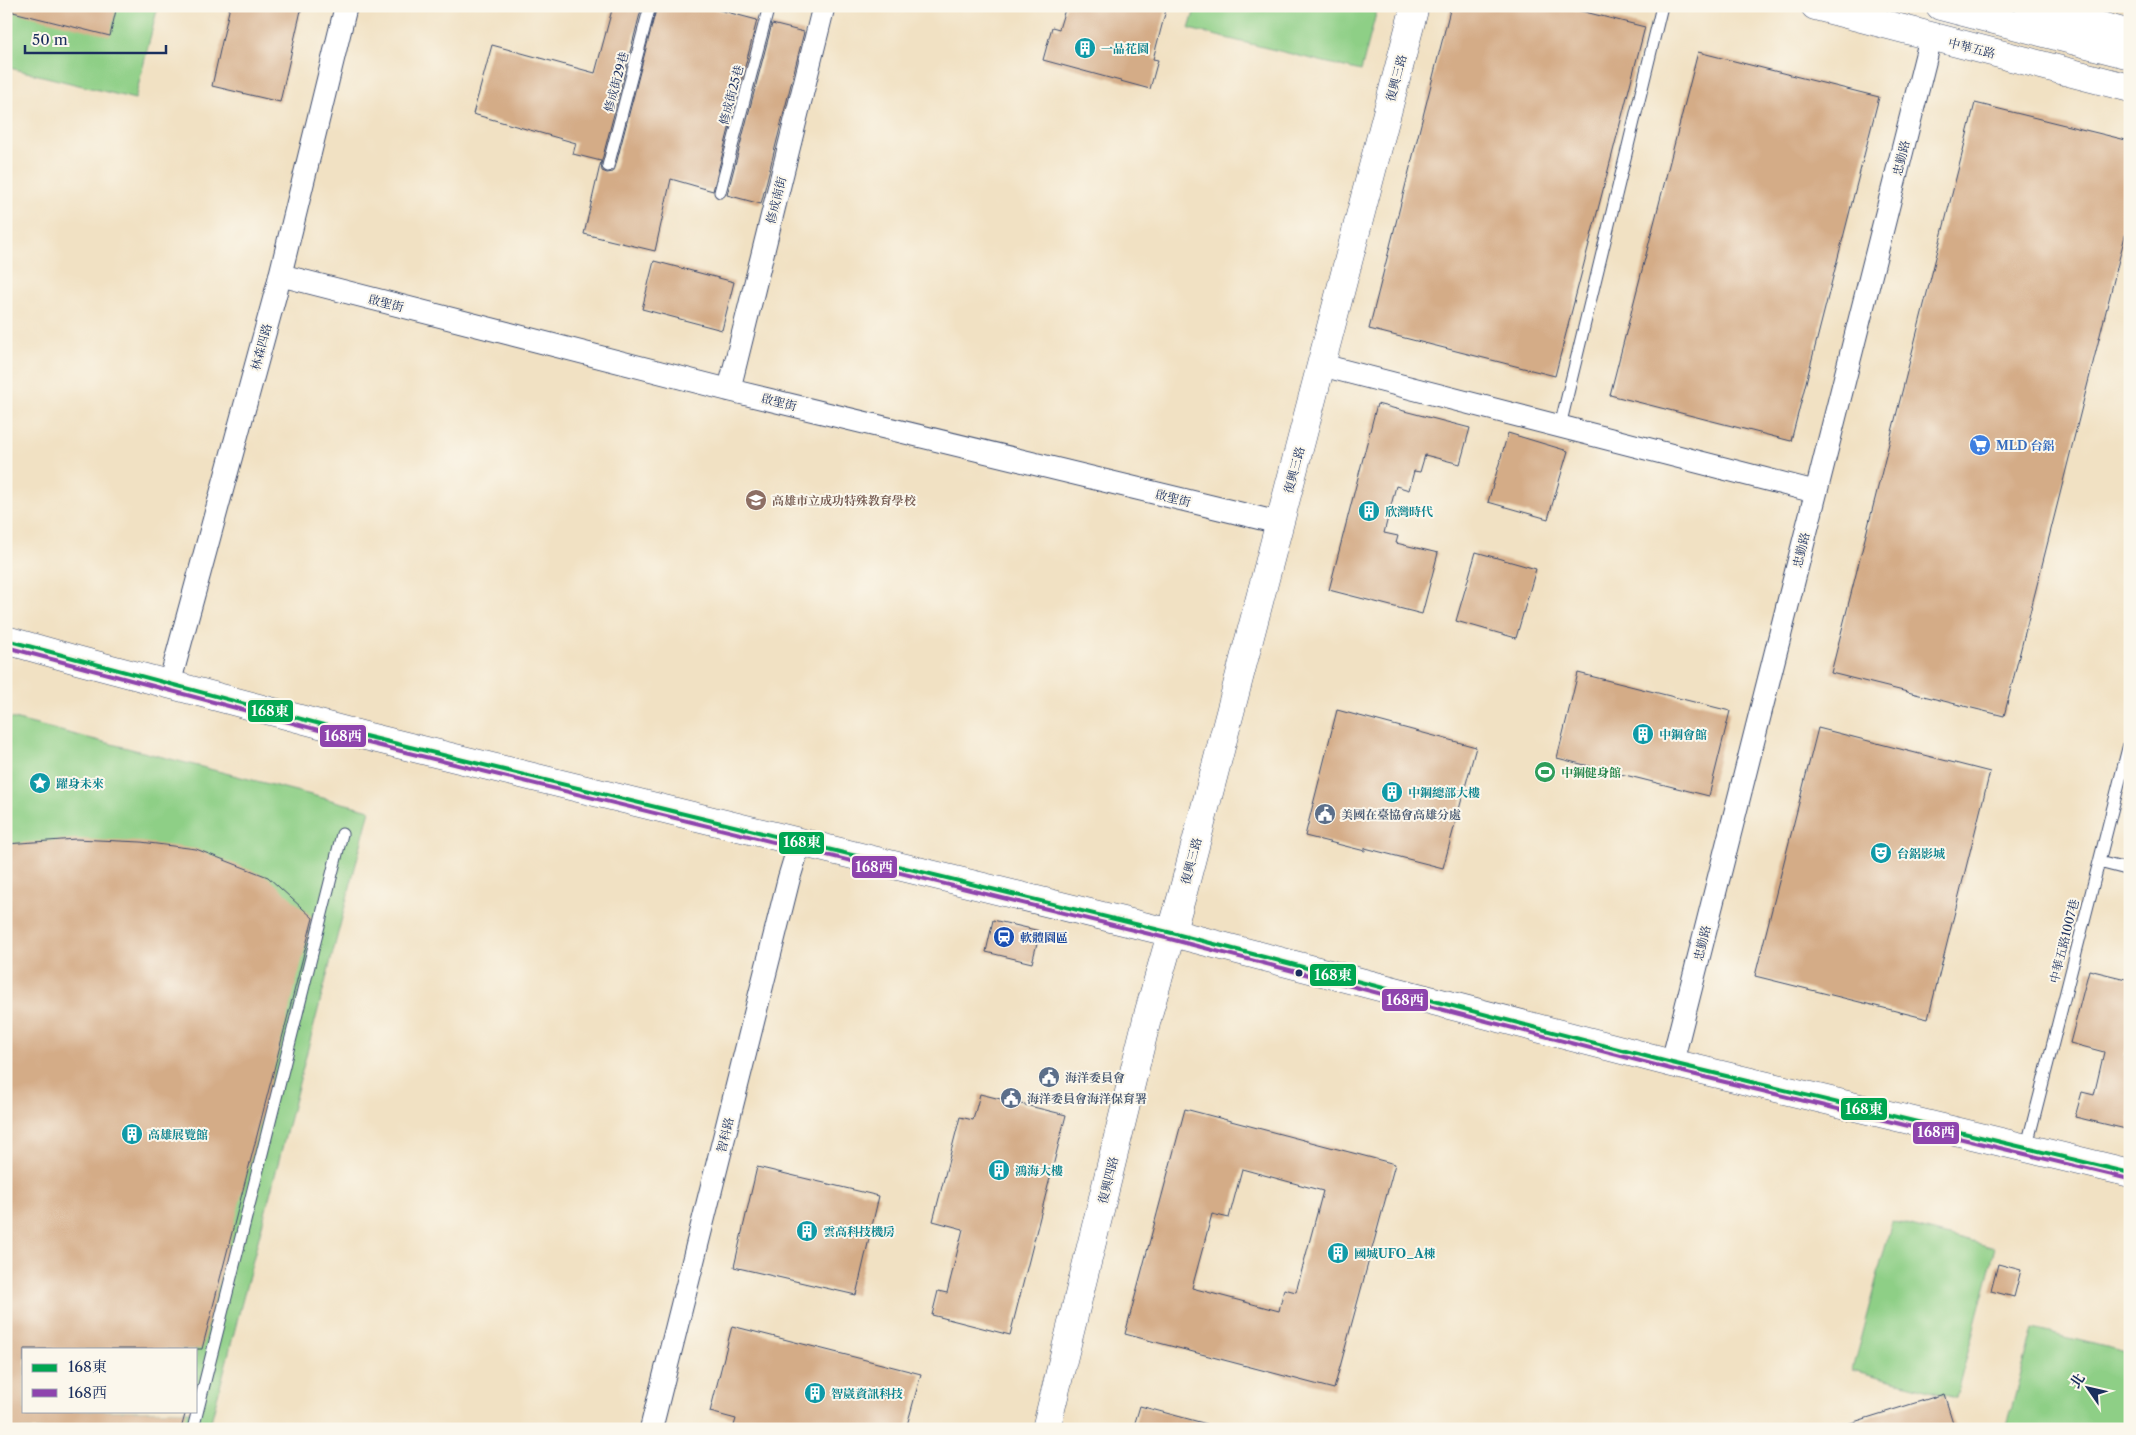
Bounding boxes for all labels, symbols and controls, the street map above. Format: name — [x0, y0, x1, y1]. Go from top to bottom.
scale bar — [25, 22, 166, 54]
text: 50 m — [32, 30, 68, 49]
street label: 中華五路 — [1947, 35, 1997, 61]
building icon: 一品花園 — [1073, 36, 1097, 60]
place label: 一品花園 — [1101, 41, 1149, 56]
street label: 修成街29巷 — [601, 50, 631, 114]
street label: 復興三路 — [1383, 53, 1409, 103]
street label: 修成街25巷 — [716, 63, 746, 127]
street label: 忠勤路 — [1889, 139, 1913, 177]
street label: 修成南街 — [763, 174, 789, 225]
street label: 啟聖街 — [367, 291, 406, 315]
street label: 林森四路 — [248, 322, 274, 372]
street label: 啟聖街 — [760, 390, 799, 414]
supermarket icon: MLD 台鋁 — [1968, 433, 1992, 457]
place label: MLD 台鋁 — [1996, 438, 2054, 453]
street label: 復興三路 — [1281, 445, 1307, 495]
street label: 啟聖街 — [1154, 486, 1193, 510]
school or university icon: 高雄市立成功特殊教育學校 — [744, 488, 768, 512]
place label: 高雄市立成功特殊教育學校 — [772, 493, 916, 508]
building icon: 欣灣時代 — [1357, 499, 1381, 523]
place label: 欣灣時代 — [1385, 504, 1433, 519]
street label: 忠勤路 — [1789, 531, 1813, 569]
line badge: 168東 — [247, 699, 294, 723]
text: 168東 — [251, 702, 289, 720]
building icon: 中鋼會館 — [1631, 722, 1655, 746]
line badge: 168西 — [319, 724, 367, 748]
text: 168西 — [324, 727, 362, 745]
place label: 中鋼會館 — [1659, 727, 1707, 742]
sports icon: 中鋼健身館 — [1533, 760, 1557, 784]
place label: 中鋼健身館 — [1561, 765, 1621, 780]
place icon: 躍身未來 — [28, 771, 52, 795]
place label: 躍身未來 — [56, 776, 104, 791]
building icon: 中鋼總部大樓 — [1380, 780, 1404, 804]
place label: 中鋼總部大樓 — [1408, 785, 1480, 800]
public building icon: 美國在臺協會高雄分處 — [1313, 802, 1337, 826]
place label: 美國在臺協會高雄分處 — [1341, 807, 1461, 822]
line badge: 168東 — [778, 831, 825, 855]
text: 168東 — [783, 833, 821, 851]
street label: 復興三路 — [1178, 836, 1204, 886]
theatre icon: 台鋁影城 — [1869, 841, 1893, 865]
place label: 台鋁影城 — [1897, 846, 1945, 861]
line badge: 168西 — [851, 855, 898, 879]
text: 168西 — [855, 858, 893, 876]
street label: 中華五路1007巷 — [2046, 897, 2082, 985]
street label: 忠勤路 — [1690, 924, 1714, 962]
station icon: 軟體園區 — [992, 925, 1016, 949]
place label: 軟體園區 — [1020, 930, 1068, 945]
line badge: 168東 — [1309, 963, 1357, 987]
text: 168東 — [1314, 966, 1352, 984]
unlabelled marker — [1294, 968, 1304, 978]
line badge: 168西 — [1381, 988, 1429, 1012]
text: 168西 — [1386, 991, 1424, 1009]
public building icon: 海洋委員會 — [1037, 1065, 1061, 1089]
place label: 海洋委員會 — [1065, 1070, 1125, 1085]
public building icon: 海洋委員會海洋保育署 — [999, 1086, 1023, 1110]
place label: 海洋委員會海洋保育署 — [1027, 1091, 1147, 1106]
line badge: 168東 — [1840, 1097, 1888, 1121]
text: 168東 — [1845, 1100, 1883, 1118]
street label: 智科路 — [713, 1116, 737, 1154]
line badge: 168西 — [1912, 1121, 1960, 1145]
building icon: 高雄展覽館 — [120, 1122, 144, 1146]
text: 168西 — [1917, 1123, 1955, 1141]
place label: 高雄展覽館 — [148, 1127, 208, 1142]
street label: 復興四路 — [1095, 1155, 1121, 1205]
building icon: 鴻海大樓 — [987, 1158, 1011, 1182]
place label: 鴻海大樓 — [1015, 1163, 1063, 1178]
building icon: 雲高科技機房 — [795, 1219, 819, 1243]
place label: 雲高科技機房 — [823, 1224, 895, 1239]
building icon: 國城UFO_A棟 — [1326, 1241, 1350, 1265]
place label: 國城UFO_A棟 — [1354, 1246, 1436, 1261]
legend — [22, 1348, 198, 1412]
text: 168東 — [68, 1357, 107, 1376]
north arrow — [2064, 1362, 2114, 1412]
text: 北 — [2066, 1370, 2089, 1392]
building icon: 智崴資訊科技 — [803, 1381, 827, 1405]
text: 168西 — [68, 1383, 107, 1402]
place label: 智崴資訊科技 — [831, 1386, 903, 1401]

